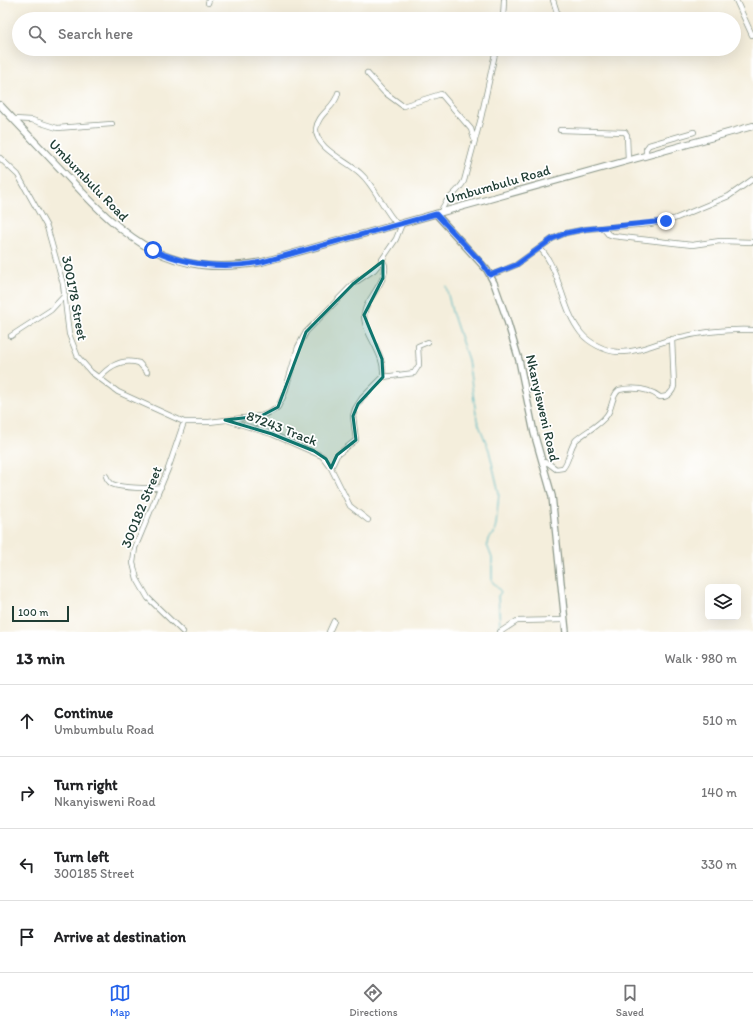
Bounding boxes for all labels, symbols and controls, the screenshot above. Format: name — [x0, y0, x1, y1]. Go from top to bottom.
search box — [12, 12, 741, 56]
icon: search — [26, 23, 48, 45]
text: Search here — [58, 25, 133, 43]
street label: Umbumbulu Road — [45, 136, 132, 225]
street label: Umbumbulu Road — [444, 161, 553, 207]
route end — [657, 212, 675, 230]
route start — [144, 241, 162, 259]
street label: 300178 Street — [58, 254, 91, 342]
street label: Nkanyisweni Road — [522, 353, 563, 464]
street label: 87243 Track — [244, 407, 320, 450]
street label: 300182 Street — [117, 464, 166, 551]
map controls — [705, 584, 741, 620]
button: layers — [705, 584, 741, 620]
scale bar — [12, 604, 69, 623]
text: 100 m — [18, 606, 48, 619]
text: 13 min — [16, 648, 65, 668]
text: Walk · 980 m — [665, 651, 737, 666]
text: Continue — [54, 704, 113, 722]
icon: ahead — [16, 710, 38, 732]
text: 510 m — [702, 713, 737, 728]
text: Umbumbulu Road — [54, 722, 154, 737]
text: Turn right — [54, 776, 118, 794]
icon: right — [16, 782, 38, 804]
text: 140 m — [701, 785, 737, 800]
text: Nkanyisweni Road — [54, 794, 156, 809]
text: Turn left — [54, 848, 109, 866]
icon: left — [16, 854, 38, 876]
text: 330 m — [701, 857, 737, 872]
text: 300185 Street — [54, 866, 134, 881]
icon: arrive — [16, 926, 38, 948]
text: Arrive at destination — [54, 928, 186, 946]
tab: Map — [109, 982, 131, 1019]
tab: Directions — [349, 982, 398, 1019]
tab: Saved — [616, 982, 644, 1019]

